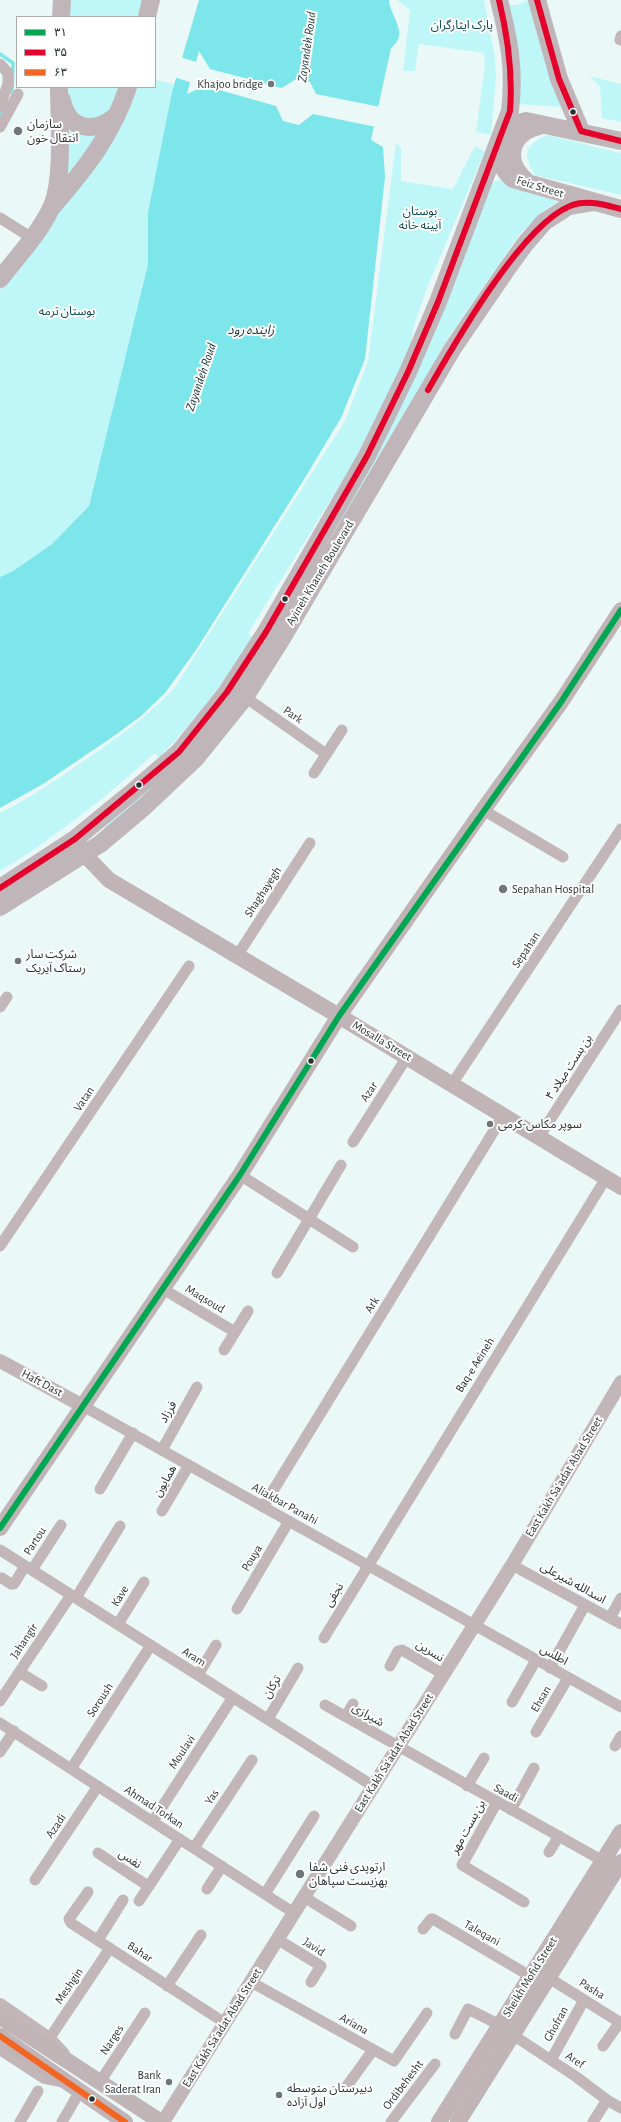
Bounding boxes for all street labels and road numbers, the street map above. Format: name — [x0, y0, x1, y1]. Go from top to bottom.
street label: Feiz Street — [515, 173, 565, 201]
street label: Ayineh Khaneh Boulevard — [283, 518, 357, 628]
street label: Park — [280, 703, 306, 727]
street label: Shaghayegh — [241, 864, 285, 920]
street label: Sepahan — [509, 929, 543, 971]
street label: Mosalla Street — [350, 1018, 414, 1064]
street label: بن بست میلاد ۴ — [543, 1032, 595, 1102]
street label: Azar — [357, 1079, 381, 1105]
street label: Vatan — [70, 1084, 98, 1114]
street label: Maqsoud — [183, 1282, 227, 1316]
street label: Ark — [362, 1294, 382, 1316]
street label: Baq-e Aeineh — [452, 1335, 498, 1395]
street label: Haft Dast — [19, 1366, 65, 1400]
street label: فرزاد — [156, 1399, 180, 1425]
street label: East Kakh Sa'adat Abad Street — [522, 1414, 606, 1540]
street label: همایون — [150, 1462, 180, 1500]
street label: Aliakbar Panahi — [249, 1480, 321, 1528]
street label: Partou — [21, 1524, 49, 1558]
street label: Pouya — [239, 1542, 265, 1574]
street label: اسدالله شیرعلی — [538, 1559, 608, 1607]
street label: نجفی — [321, 1580, 347, 1610]
street label: Kave — [108, 1583, 132, 1609]
street label: Jahangir — [7, 1621, 41, 1661]
street label: نسرین — [413, 1637, 447, 1665]
street label: اطلس — [537, 1641, 571, 1669]
street label: Aram — [179, 1644, 209, 1670]
street label: ترکان — [260, 1673, 284, 1701]
street label: Soroush — [84, 1680, 116, 1720]
street label: Ehsan — [528, 1683, 554, 1715]
street label: East Kakh Sa'adat Abad Street — [351, 1691, 437, 1815]
street label: شیرازی — [349, 1700, 387, 1730]
street label: Moulavi — [166, 1732, 198, 1772]
street label: Saadi — [491, 1780, 521, 1806]
street label: Ahmad Torkan — [122, 1782, 186, 1832]
street label: Yas — [202, 1787, 222, 1807]
street label: بن بست مهر — [447, 1797, 489, 1857]
street label: Azadi — [43, 1811, 69, 1841]
street label: نفس — [116, 1846, 144, 1872]
street label: Taleqani — [461, 1917, 503, 1949]
street label: Sheikh Mofid Street — [500, 1934, 560, 2020]
street label: Javid — [300, 1935, 328, 1959]
street label: Bahar — [125, 1938, 155, 1966]
street label: Meshgin — [52, 1965, 86, 2007]
street label: East Kakh Sa'adat Abad Street — [179, 1966, 265, 2090]
street label: Pasha — [576, 1976, 608, 2002]
street label: Ghofran — [540, 2004, 572, 2044]
street label: Ariana — [337, 2010, 371, 2038]
street label: Narges — [97, 2022, 127, 2058]
street label: Aref — [563, 2048, 587, 2072]
street label: Ordibehesht — [380, 2057, 426, 2113]

